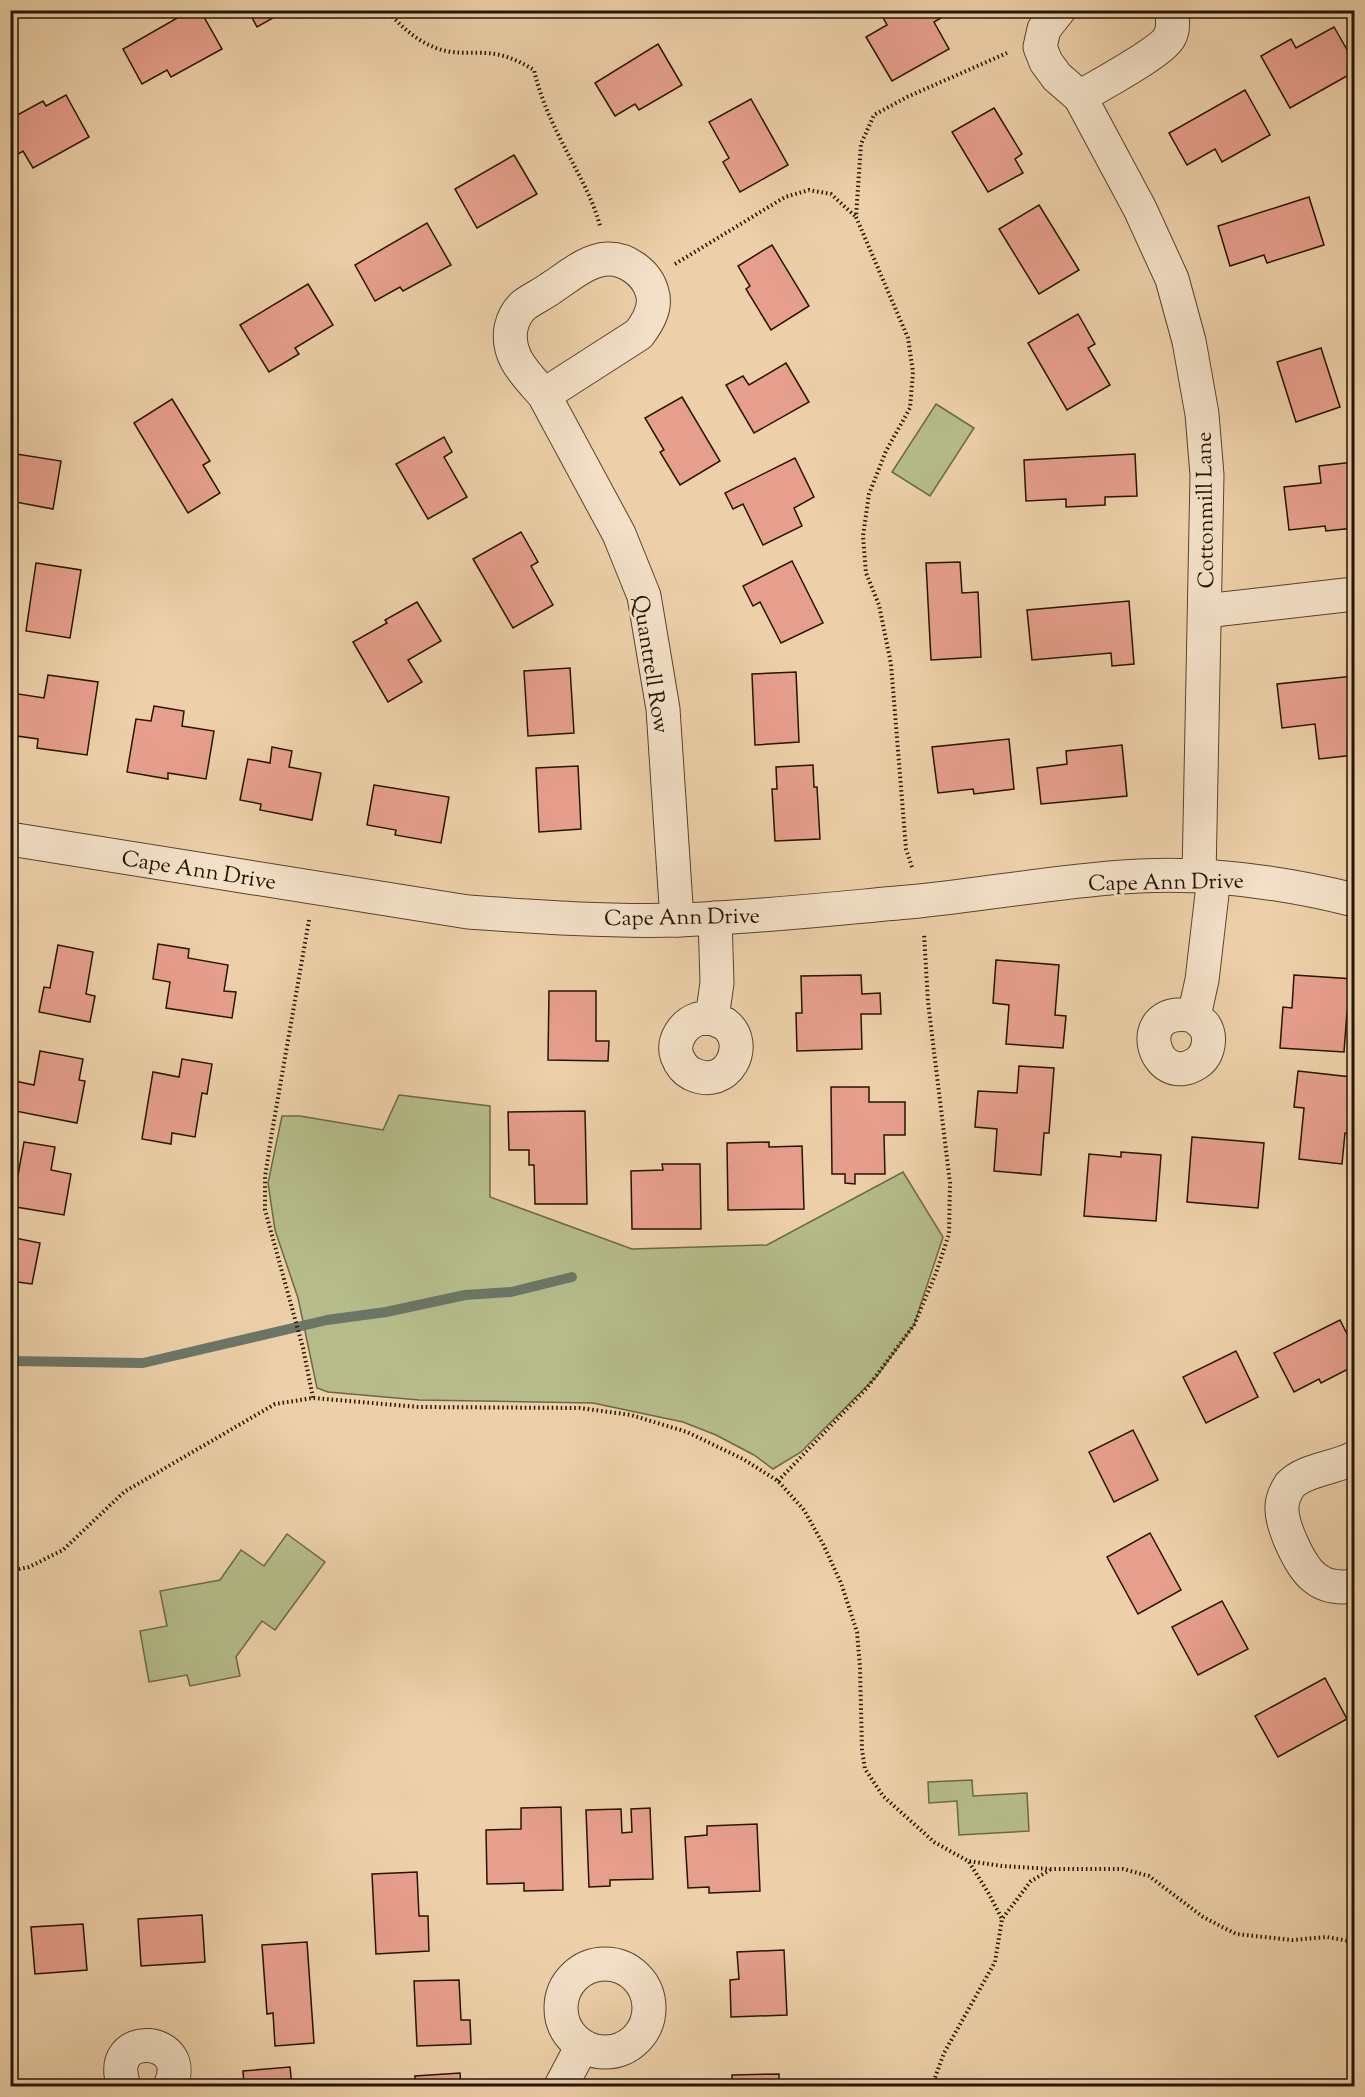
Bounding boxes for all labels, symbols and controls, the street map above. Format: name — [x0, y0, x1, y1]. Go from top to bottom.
street label: Cottonmill Lane — [1190, 431, 1224, 589]
street label: Quantrell Row — [622, 593, 676, 737]
street label: Cape Ann Drive — [119, 844, 278, 900]
street label: Cape Ann Drive — [1088, 867, 1244, 901]
street label: Cape Ann Drive — [604, 902, 760, 936]

